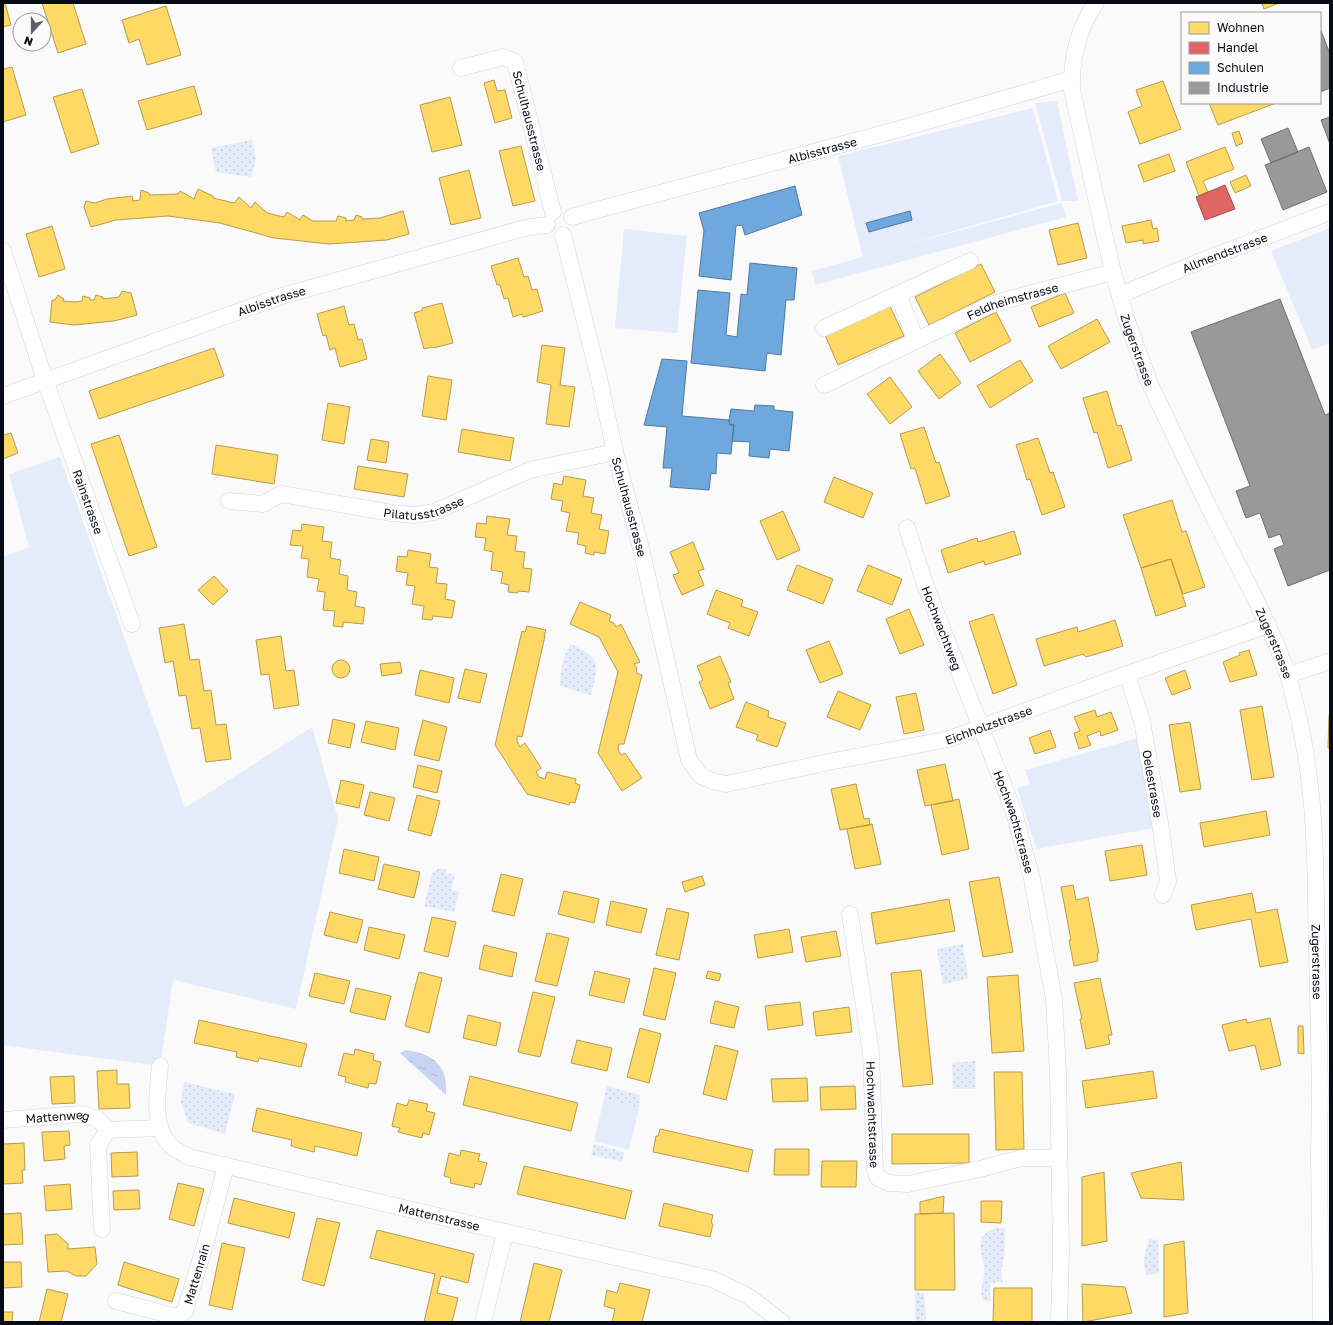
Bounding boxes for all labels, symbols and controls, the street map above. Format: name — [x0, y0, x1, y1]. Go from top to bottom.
north arrow — [12, 12, 52, 52]
legend — [1181, 12, 1321, 104]
text: Wohnen — [1217, 20, 1264, 35]
text: N — [22, 34, 34, 49]
text: Handel — [1217, 40, 1259, 55]
text: Schulen — [1217, 60, 1264, 75]
street label: Schulhausstrasse — [510, 69, 550, 172]
text: Industrie — [1217, 80, 1269, 95]
street label: Albisstrasse — [786, 133, 858, 166]
street label: Allmendstrasse — [1180, 229, 1269, 276]
street label: Feldheimstrasse — [964, 279, 1060, 323]
street label: Albisstrasse — [235, 282, 307, 319]
street label: Zugerstrasse — [1118, 312, 1158, 388]
street label: Schulhausstrasse — [609, 455, 650, 558]
street label: Rainstrasse — [70, 467, 107, 536]
street label: Pilatusstrasse — [382, 492, 466, 523]
street label: Hochwachtweg — [919, 584, 965, 672]
street label: Zugerstrasse — [1253, 605, 1296, 681]
street label: Eichholzstrasse — [943, 702, 1034, 747]
street label: Oelestrasse — [1140, 749, 1166, 819]
street label: Hochwachtstrasse — [991, 768, 1038, 875]
street label: Zugerstrasse — [1309, 924, 1326, 1000]
street label: Hochwachtstrasse — [864, 1061, 882, 1168]
street label: Mattenweg — [25, 1106, 92, 1126]
street label: Mattenstrasse — [397, 1200, 482, 1233]
street label: Mattenrain — [180, 1242, 212, 1306]

